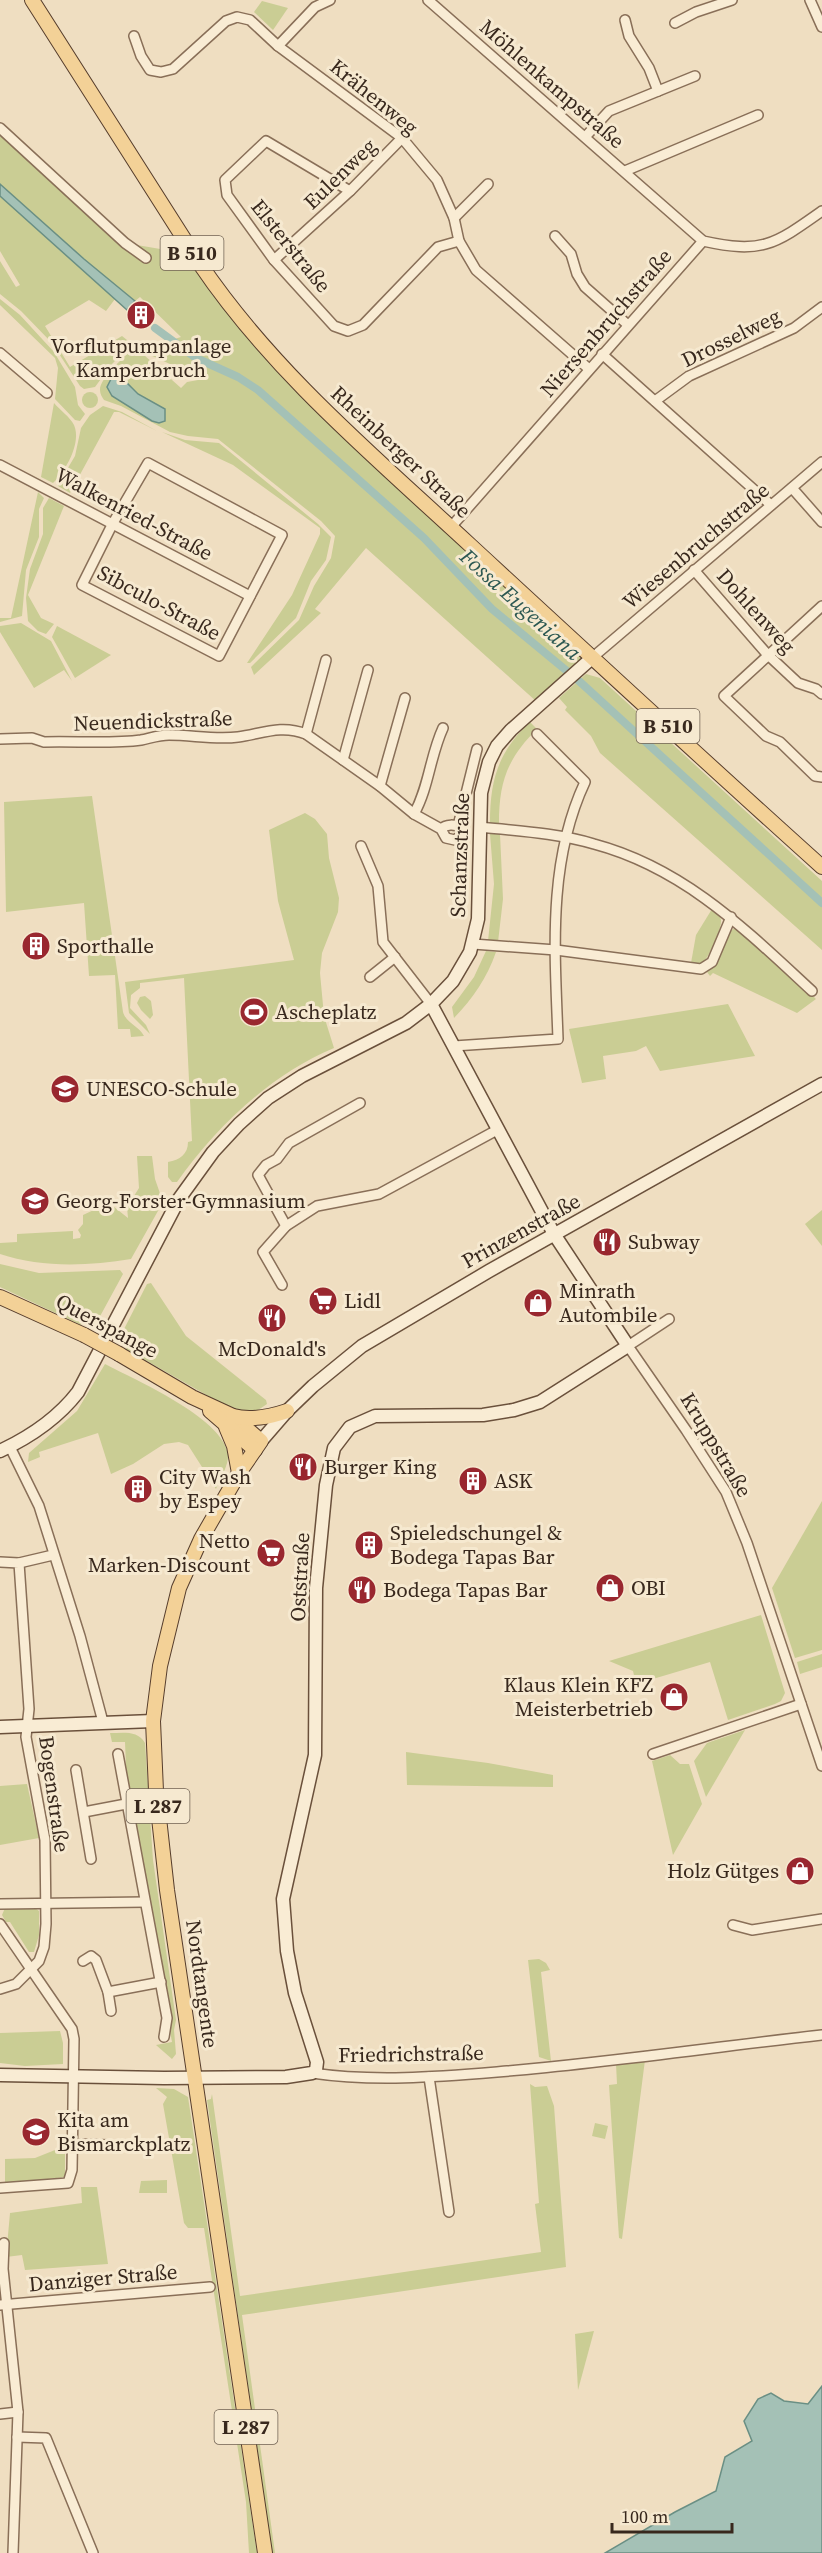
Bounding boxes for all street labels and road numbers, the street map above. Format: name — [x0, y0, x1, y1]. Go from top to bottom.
street label: Möhlenkampstraße — [474, 12, 631, 155]
street label: Krähenweg — [324, 52, 425, 141]
street label: Eulenweg — [297, 132, 383, 216]
street label: Elsterstraße — [245, 193, 338, 299]
road number: B 510 — [160, 236, 224, 270]
street label: Niersenbruchstraße — [533, 242, 678, 403]
street label: Drosselweg — [676, 301, 785, 374]
street label: Rheinberger Straße — [325, 379, 478, 524]
street label: Walkenried-Straße — [50, 460, 218, 567]
street label: Wiesenbruchstraße — [616, 476, 775, 616]
street label: Sibculo-Straße — [92, 558, 226, 647]
street label: Dohlenweg — [710, 562, 802, 660]
street label: Neuendickstraße — [73, 703, 233, 738]
road number: B 510 — [636, 709, 700, 743]
street label: Schanzstraße — [443, 792, 476, 918]
street label: Prinzenstraße — [456, 1186, 585, 1275]
street label: Querspange — [51, 1286, 164, 1365]
street label: Kruppstraße — [674, 1387, 759, 1503]
street label: Oststraße — [283, 1532, 316, 1622]
street label: Bogenstraße — [32, 1734, 77, 1854]
road number: L 287 — [126, 1789, 190, 1823]
street label: Nordtangente — [179, 1918, 226, 2050]
street label: Friedrichstraße — [338, 2038, 484, 2069]
street label: Danziger Straße — [27, 2257, 178, 2298]
road number: L 287 — [214, 2410, 278, 2444]

